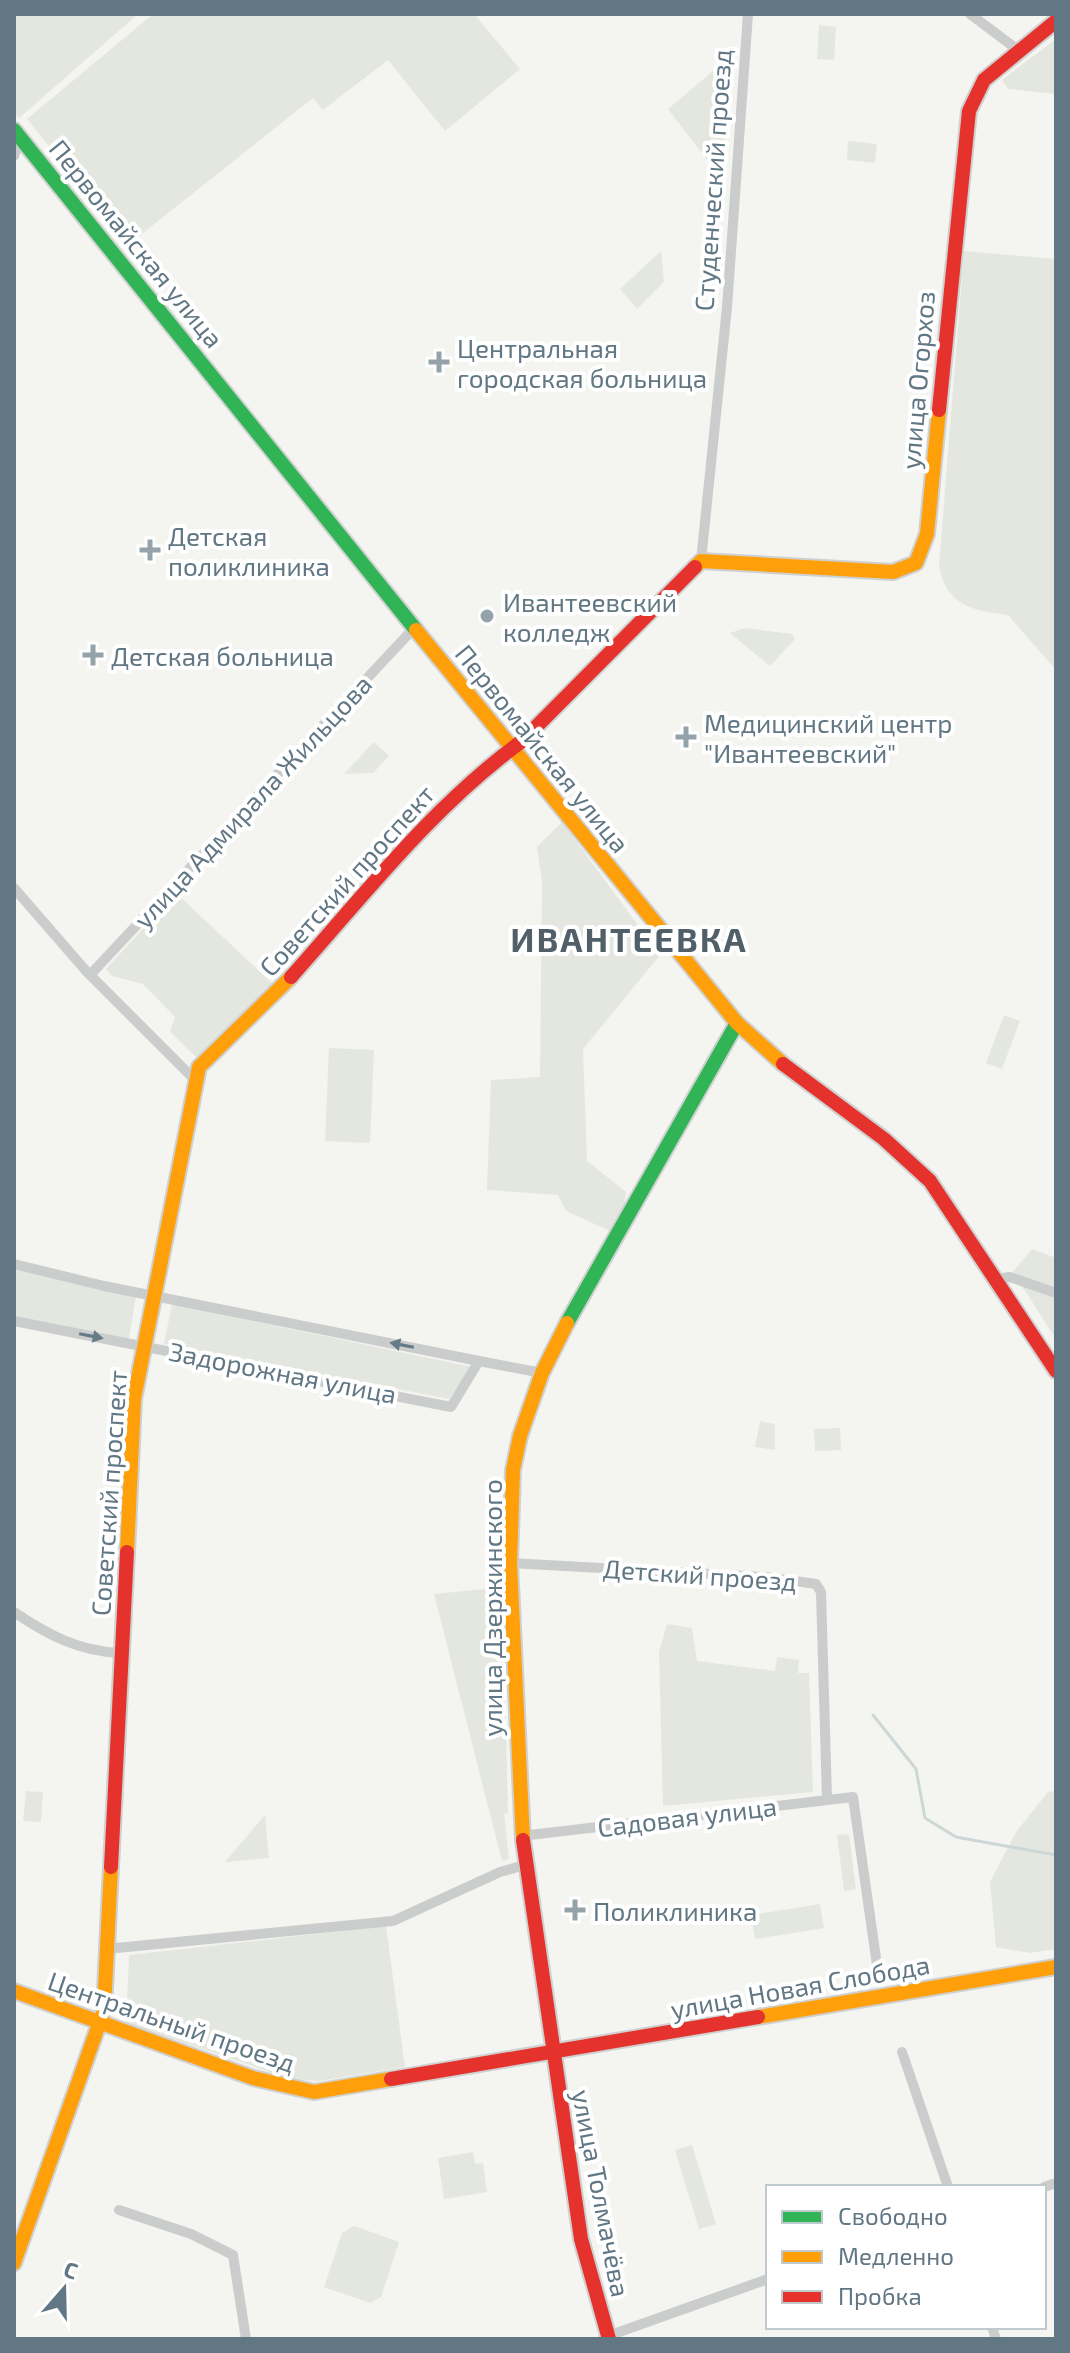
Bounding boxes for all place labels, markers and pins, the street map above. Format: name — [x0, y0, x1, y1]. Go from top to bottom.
place label: Центральная городская больница — [457, 332, 707, 393]
marker: Центральная городская больница — [428, 351, 450, 373]
place label: Детская поликлиника — [168, 520, 330, 581]
marker: Детская поликлиника — [139, 539, 161, 561]
place label: Ивантеевский колледж — [503, 586, 677, 647]
marker: Ивантеевский колледж — [478, 607, 496, 625]
place label: Детская больница — [111, 640, 334, 671]
marker: Детская больница — [82, 644, 104, 666]
place label: Медицинский центр "Ивантеевский" — [704, 707, 952, 768]
marker: Медицинский центр "Ивантеевский" — [675, 726, 697, 748]
place label: Поликлиника — [593, 1895, 757, 1926]
marker: Поликлиника — [564, 1899, 586, 1921]

